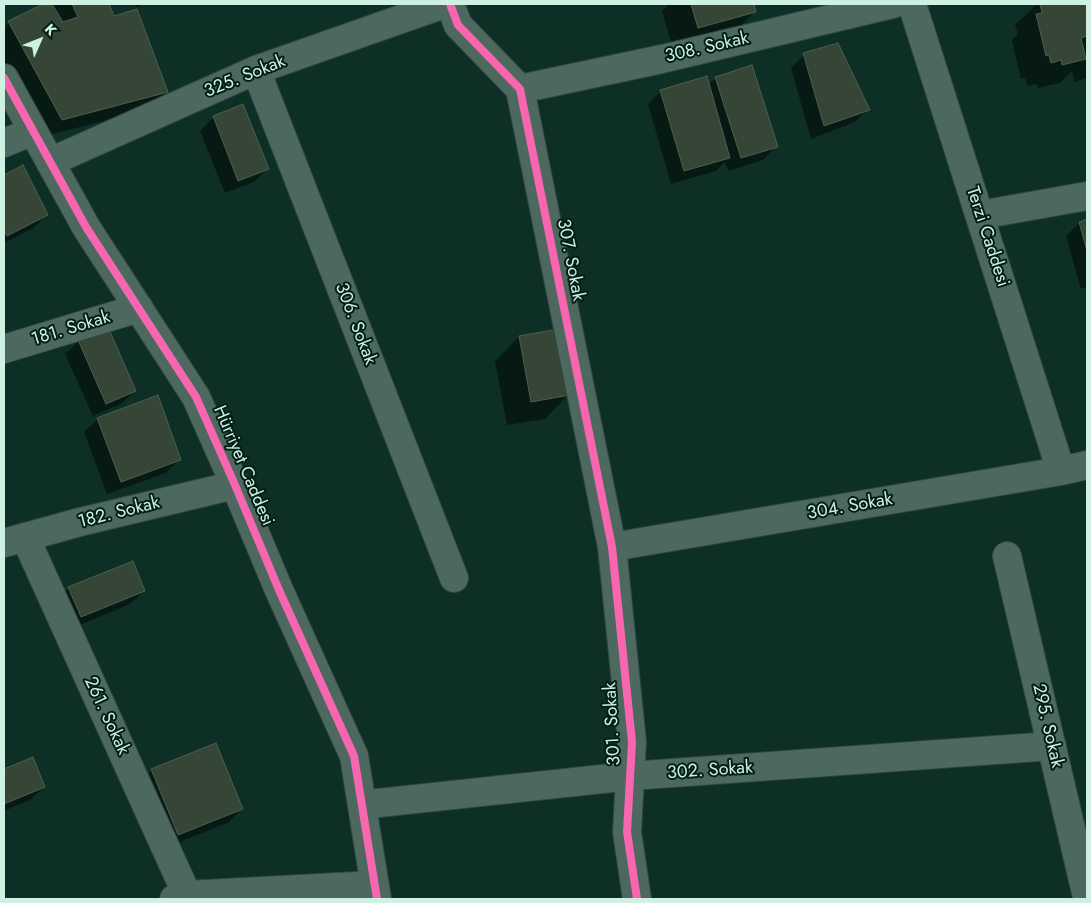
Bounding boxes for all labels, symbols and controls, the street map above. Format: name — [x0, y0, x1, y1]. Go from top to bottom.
north arrow — [15, 15, 65, 65]
text: K — [40, 19, 61, 40]
street label: 308. Sokak — [663, 28, 751, 68]
street label: 325. Sokak — [201, 51, 289, 103]
street label: Terzi Caddesi — [961, 184, 1013, 290]
street label: 307. Sokak — [551, 217, 589, 303]
street label: 306. Sokak — [330, 280, 380, 368]
street label: 181. Sokak — [29, 307, 113, 351]
street label: Hürriyet Caddesi — [208, 403, 278, 529]
street label: 304. Sokak — [806, 489, 894, 525]
street label: 182. Sokak — [76, 492, 162, 534]
street label: 261. Sokak — [79, 674, 133, 758]
street label: 301. Sokak — [600, 682, 626, 766]
street label: 295. Sokak — [1027, 682, 1067, 770]
street label: 302. Sokak — [666, 757, 754, 785]

